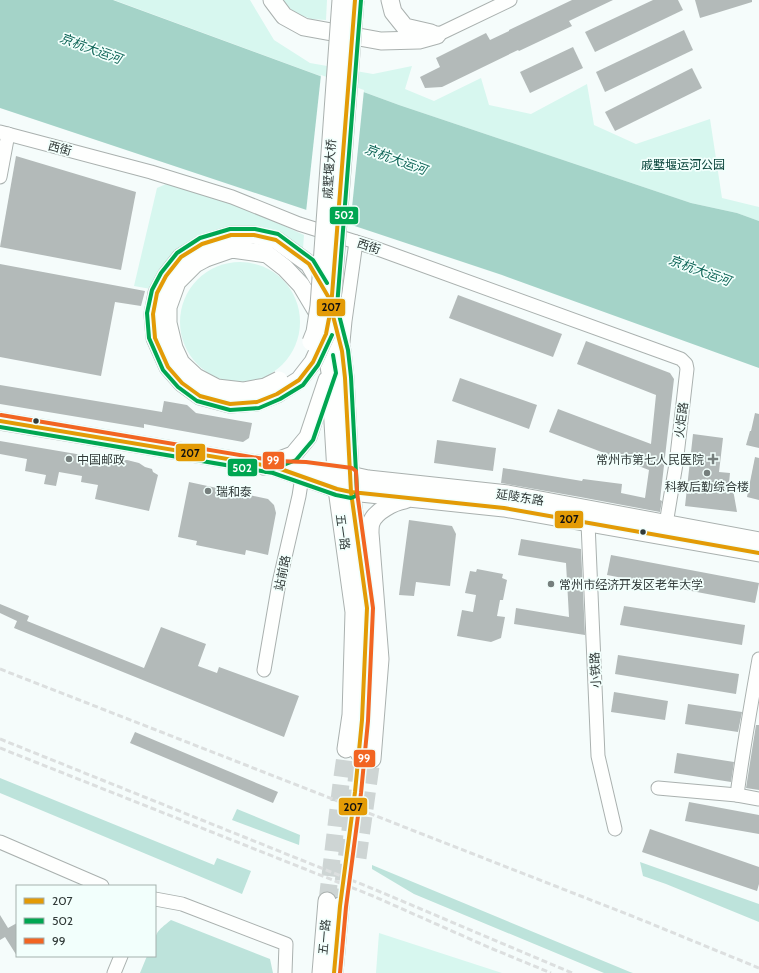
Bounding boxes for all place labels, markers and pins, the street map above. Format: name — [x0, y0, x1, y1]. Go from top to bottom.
unlabelled marker — [31, 416, 41, 426]
place label: 中国邮政 — [77, 452, 125, 467]
place label: 常州市第七人民医院 — [596, 452, 704, 467]
marker: 常州市第七人民医院 — [707, 453, 719, 465]
marker: 中国邮政 — [64, 454, 74, 464]
marker: 科教后勤综合楼 — [702, 468, 712, 478]
place label: 科教后勤综合楼 — [665, 479, 749, 494]
place label: 瑞和泰 — [216, 484, 252, 499]
marker: 瑞和泰 — [203, 486, 213, 496]
unlabelled marker — [638, 527, 648, 537]
place label: 常州市经济开发区老年大学 — [559, 577, 703, 592]
marker: 常州市经济开发区老年大学 — [546, 579, 556, 589]

